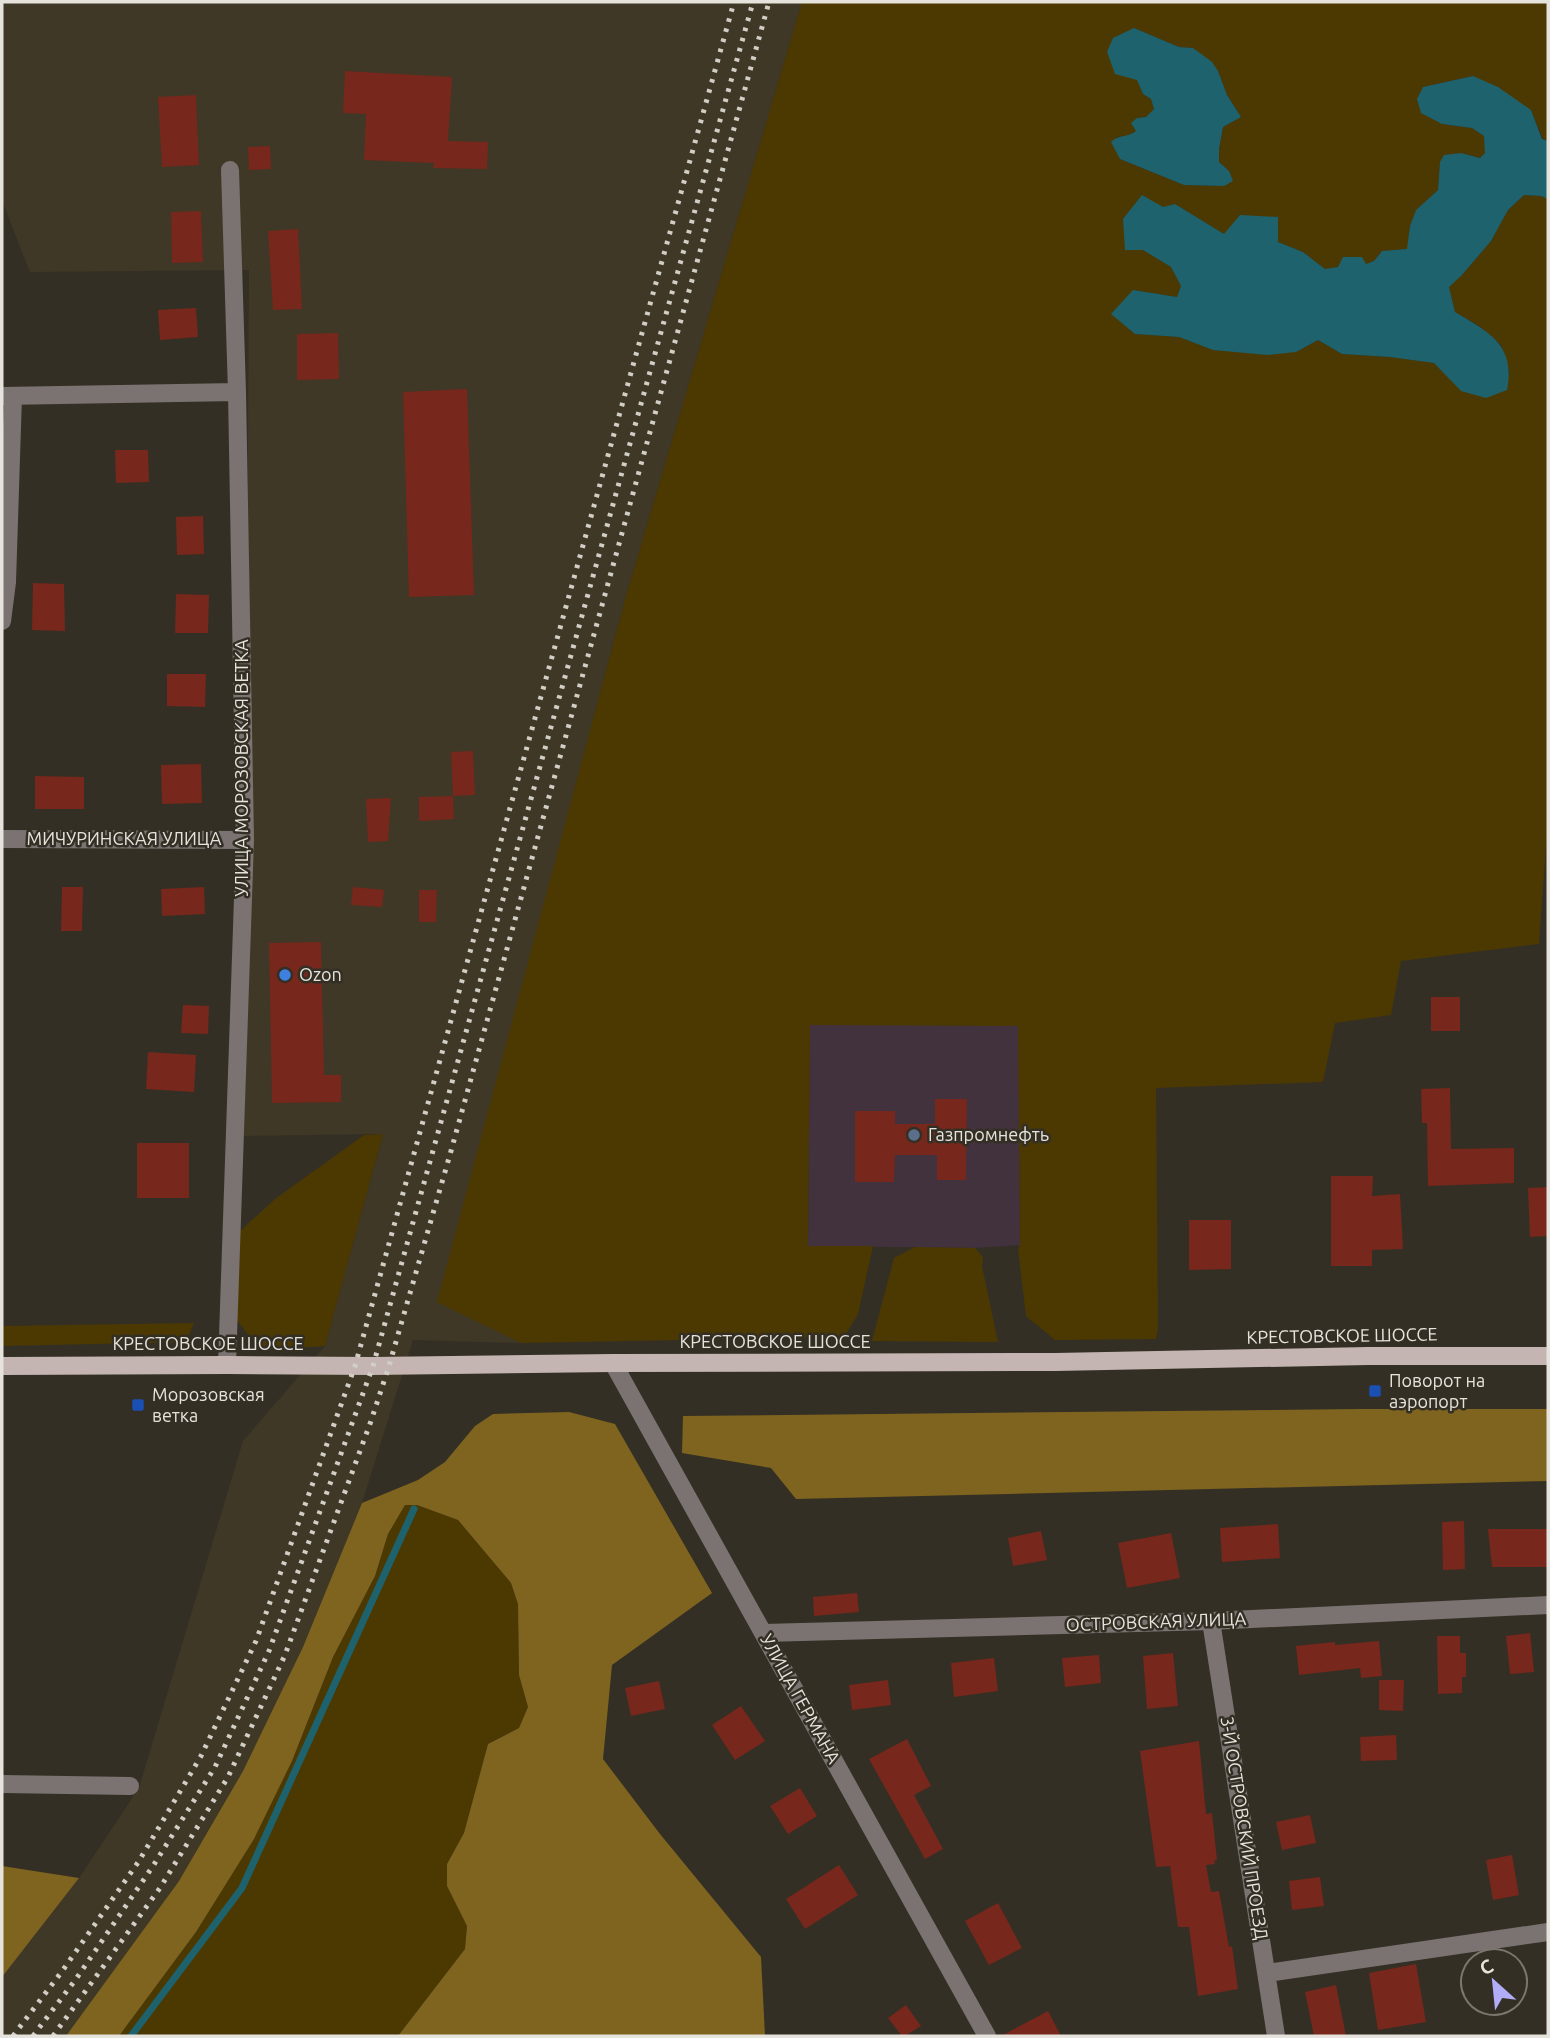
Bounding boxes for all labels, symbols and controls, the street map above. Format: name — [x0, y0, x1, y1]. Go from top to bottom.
street label: УЛИЦА МОРОЗОВСКАЯ ВЕТКА — [231, 639, 251, 897]
street label: МИЧУРИНСКАЯ УЛИЦА — [26, 828, 222, 848]
place label: Ozon — [299, 964, 342, 984]
marker: Ozon — [277, 967, 293, 983]
place label: Газпромнефть — [928, 1124, 1049, 1144]
marker: Газпромнефть — [906, 1127, 922, 1143]
street label: КРЕСТОВСКОЕ ШОССЕ — [1246, 1323, 1438, 1347]
street label: КРЕСТОВСКОЕ ШОССЕ — [679, 1331, 871, 1351]
street label: КРЕСТОВСКОЕ ШОССЕ — [112, 1333, 304, 1353]
place label: Поворот на аэропорт — [1389, 1370, 1485, 1411]
marker: Поворот на аэропорт — [1367, 1383, 1383, 1399]
place label: Морозовская ветка — [152, 1384, 265, 1425]
marker: Морозовская ветка — [130, 1397, 146, 1413]
street label: ОСТРОВСКАЯ УЛИЦА — [1065, 1608, 1247, 1634]
street label: УЛИЦА ГЕРМАНА — [757, 1630, 845, 1767]
street label: 3-Й ОСТРОВСКИЙ ПРОЕЗД — [1217, 1715, 1273, 1941]
north arrow — [1459, 1947, 1529, 2017]
text: С — [1476, 1954, 1497, 1979]

